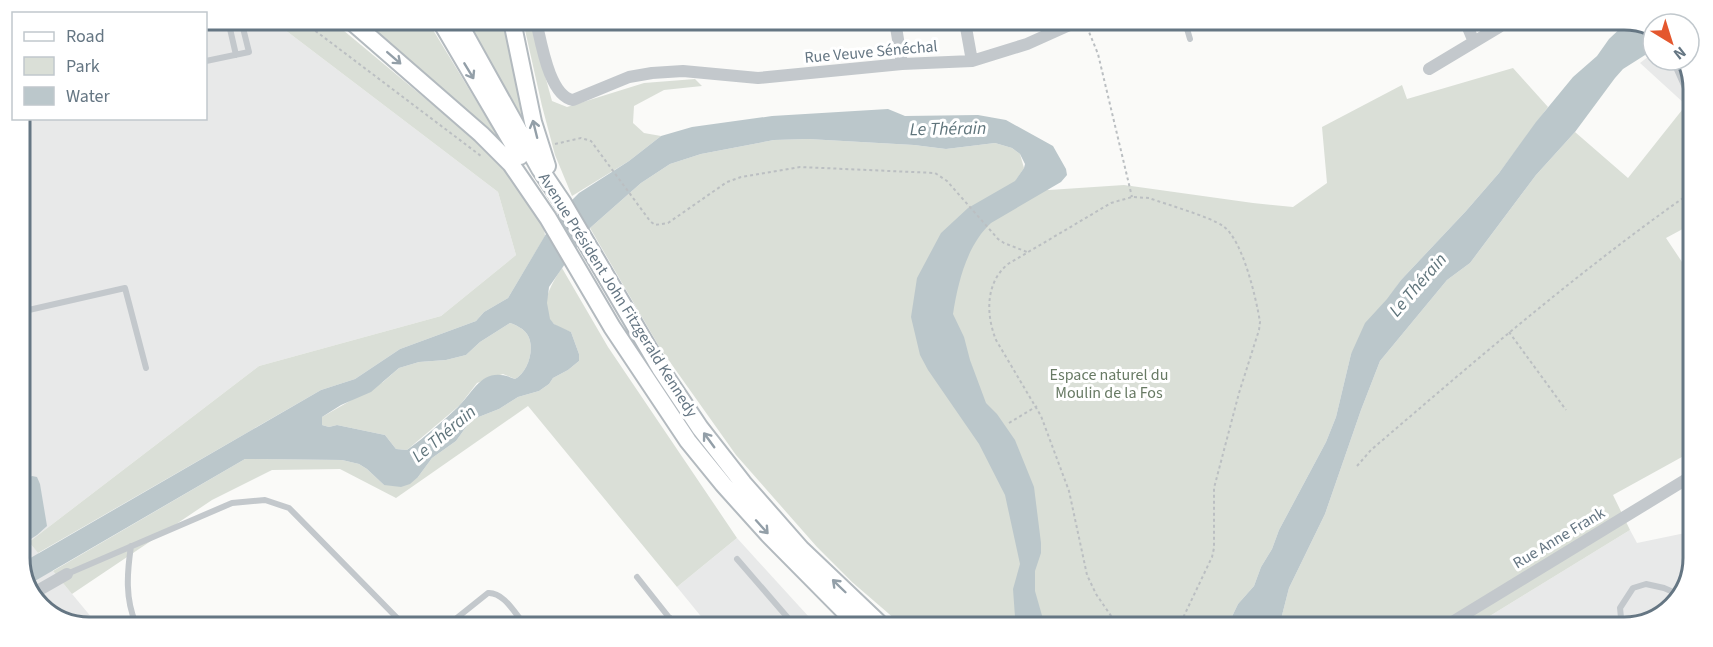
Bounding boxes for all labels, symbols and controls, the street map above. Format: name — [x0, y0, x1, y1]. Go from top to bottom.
legend — [12, 12, 207, 120]
north arrow — [1641, 12, 1701, 72]
text: Road — [66, 24, 105, 49]
street label: Rue Veuve Sénéchal — [804, 35, 938, 69]
text: N — [1669, 41, 1691, 65]
one-way arrow — [386, 52, 402, 65]
text: Park — [66, 54, 100, 79]
one-way arrow — [464, 62, 476, 79]
text: Water — [66, 84, 110, 109]
water label: Le Thérain — [909, 116, 987, 142]
one-way arrow — [529, 119, 540, 138]
street label: Avenue Président John Fitzgerald Kennedy — [533, 168, 703, 422]
water label: Le Thérain — [1383, 248, 1453, 322]
park label: Espace naturel du Moulin de la Fos — [1050, 364, 1168, 404]
water label: Le Thérain — [407, 400, 481, 468]
one-way arrow — [703, 433, 716, 449]
street label: Rue Anne Frank — [1509, 502, 1609, 574]
one-way arrow — [755, 520, 769, 535]
one-way arrow — [831, 579, 846, 594]

